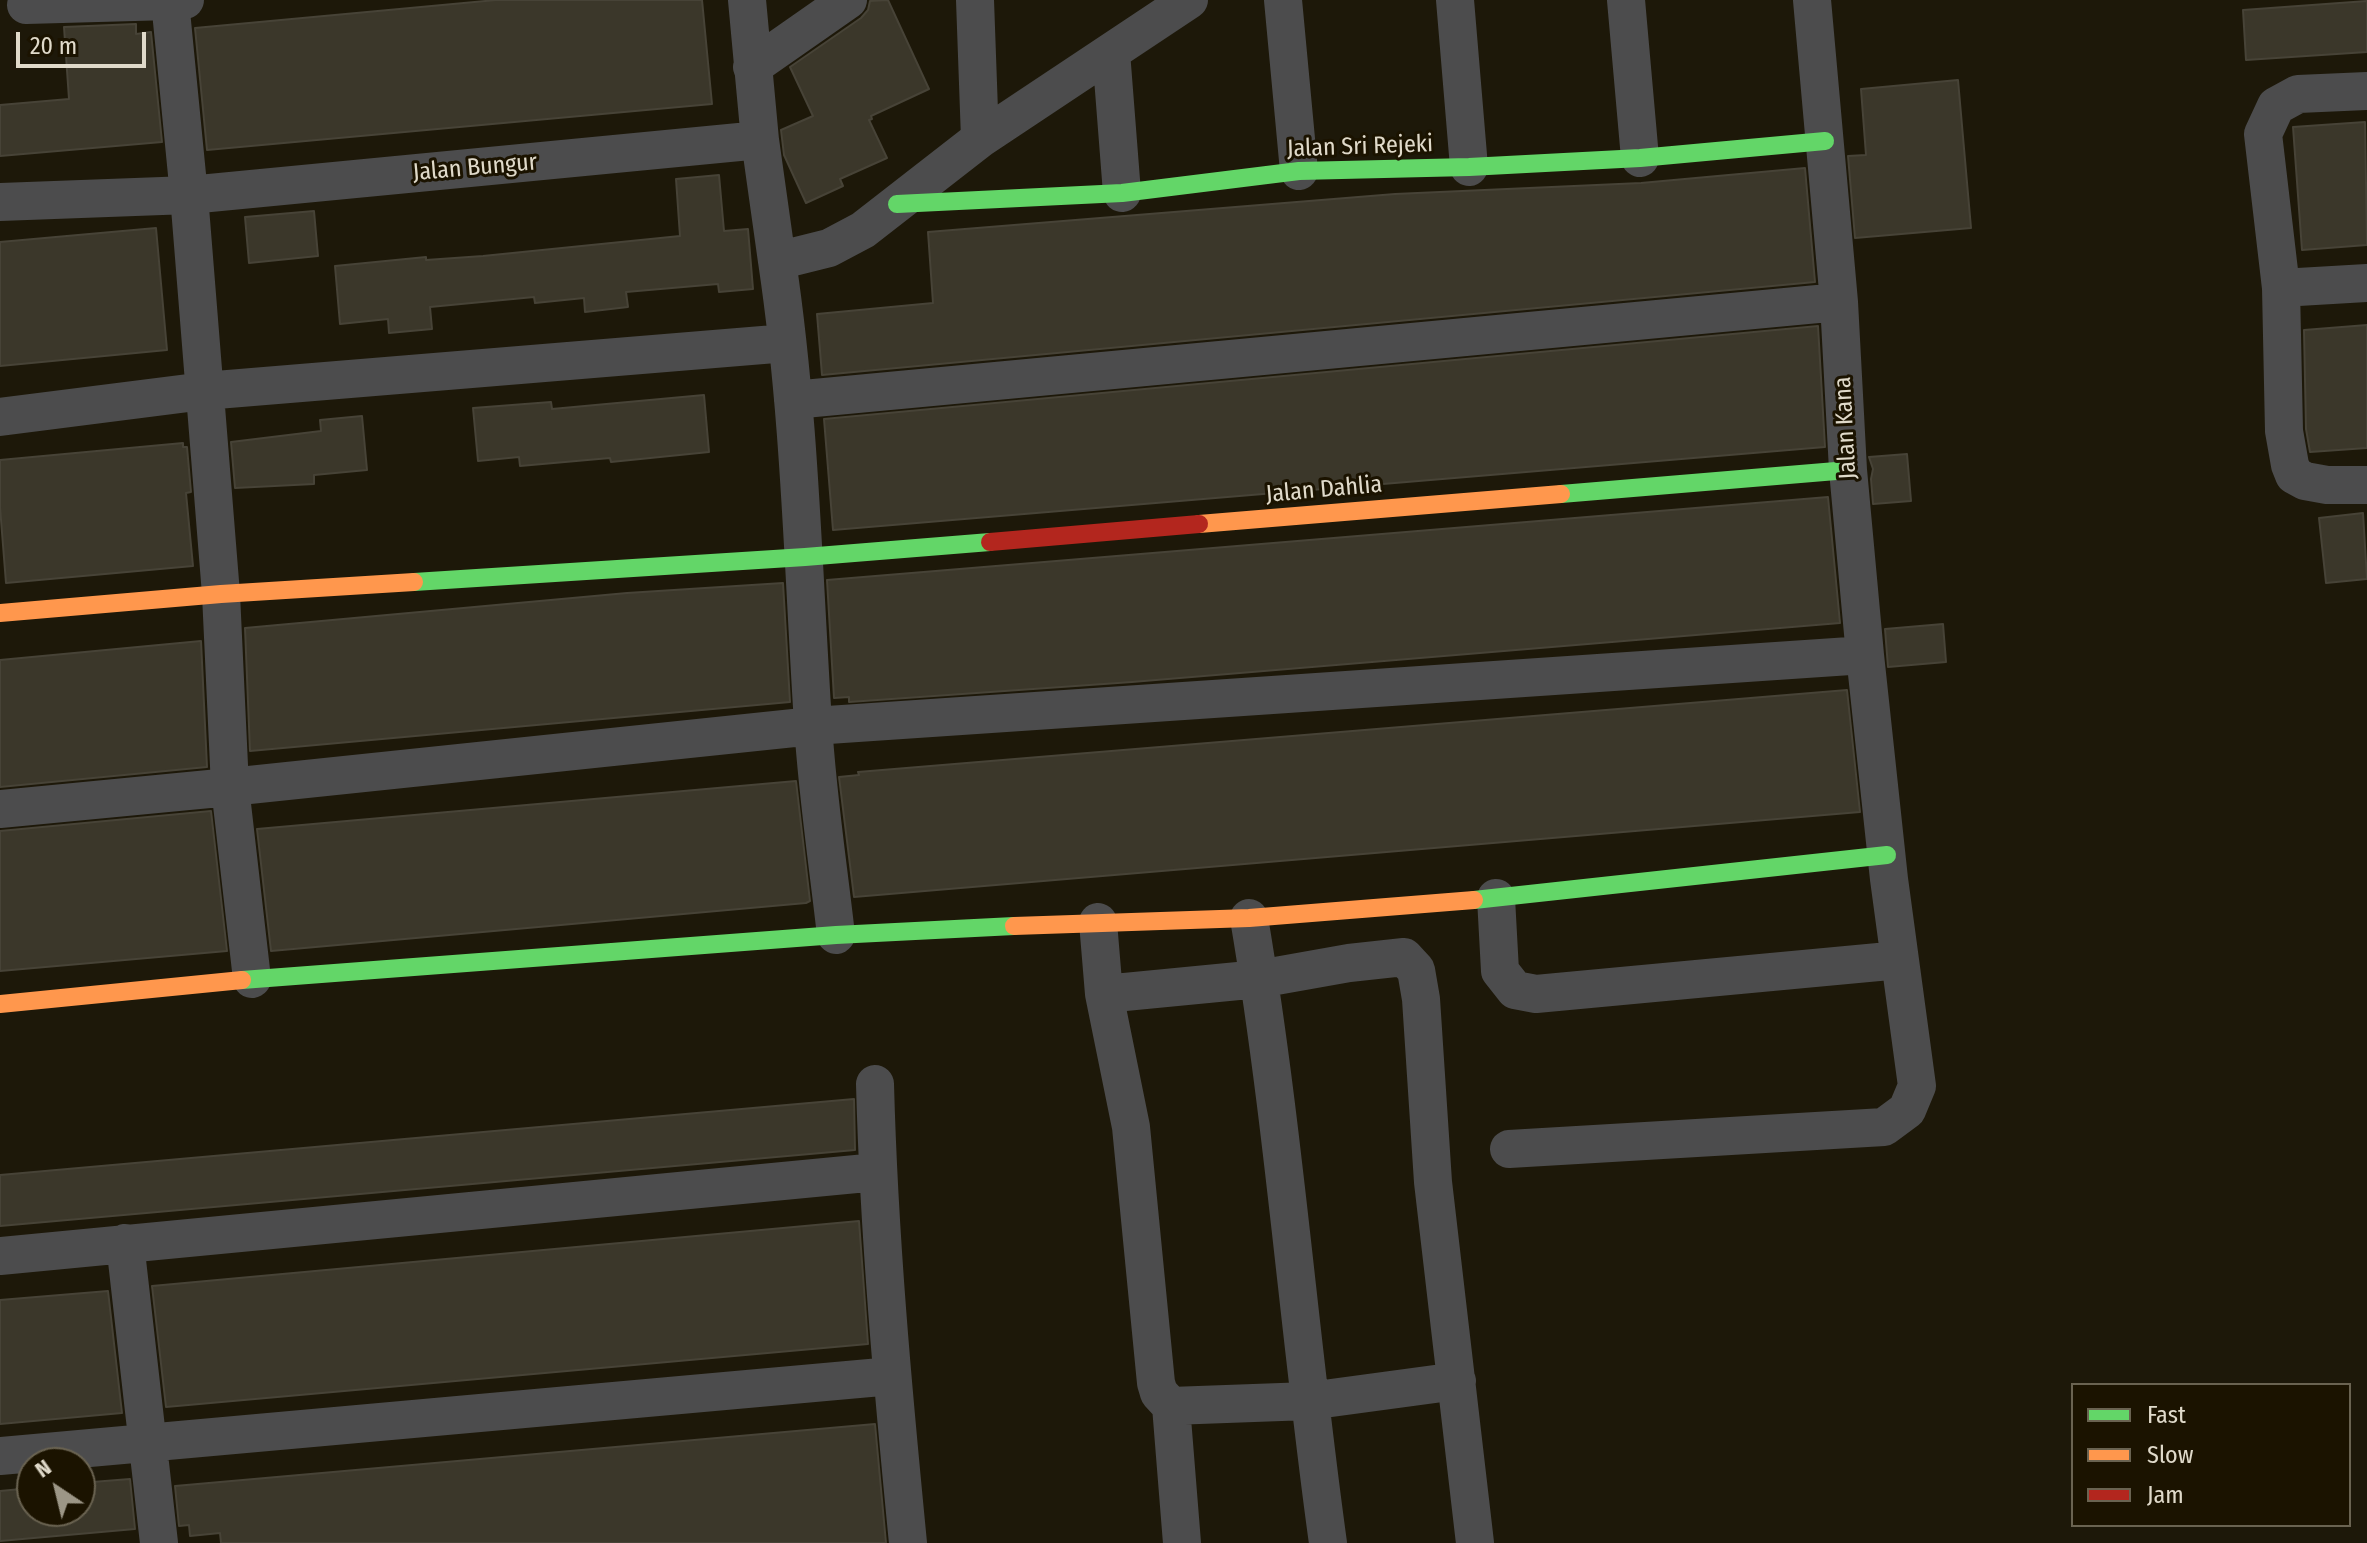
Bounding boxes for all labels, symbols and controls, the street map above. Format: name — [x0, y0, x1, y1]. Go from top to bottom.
scale bar — [20, 16, 150, 66]
text: 20 m — [30, 32, 77, 60]
street label: Jalan Sri Rejeki — [1287, 130, 1433, 164]
street label: Jalan Bungur — [412, 148, 538, 188]
street label: Jalan Kana — [1829, 376, 1863, 480]
street label: Jalan Dahlia — [1265, 471, 1383, 509]
legend — [2071, 1383, 2351, 1527]
text: Fast — [2147, 1401, 2186, 1429]
text: Slow — [2147, 1441, 2193, 1469]
north arrow — [16, 1447, 96, 1527]
text: N — [30, 1454, 56, 1483]
text: Jam — [2147, 1481, 2184, 1509]

